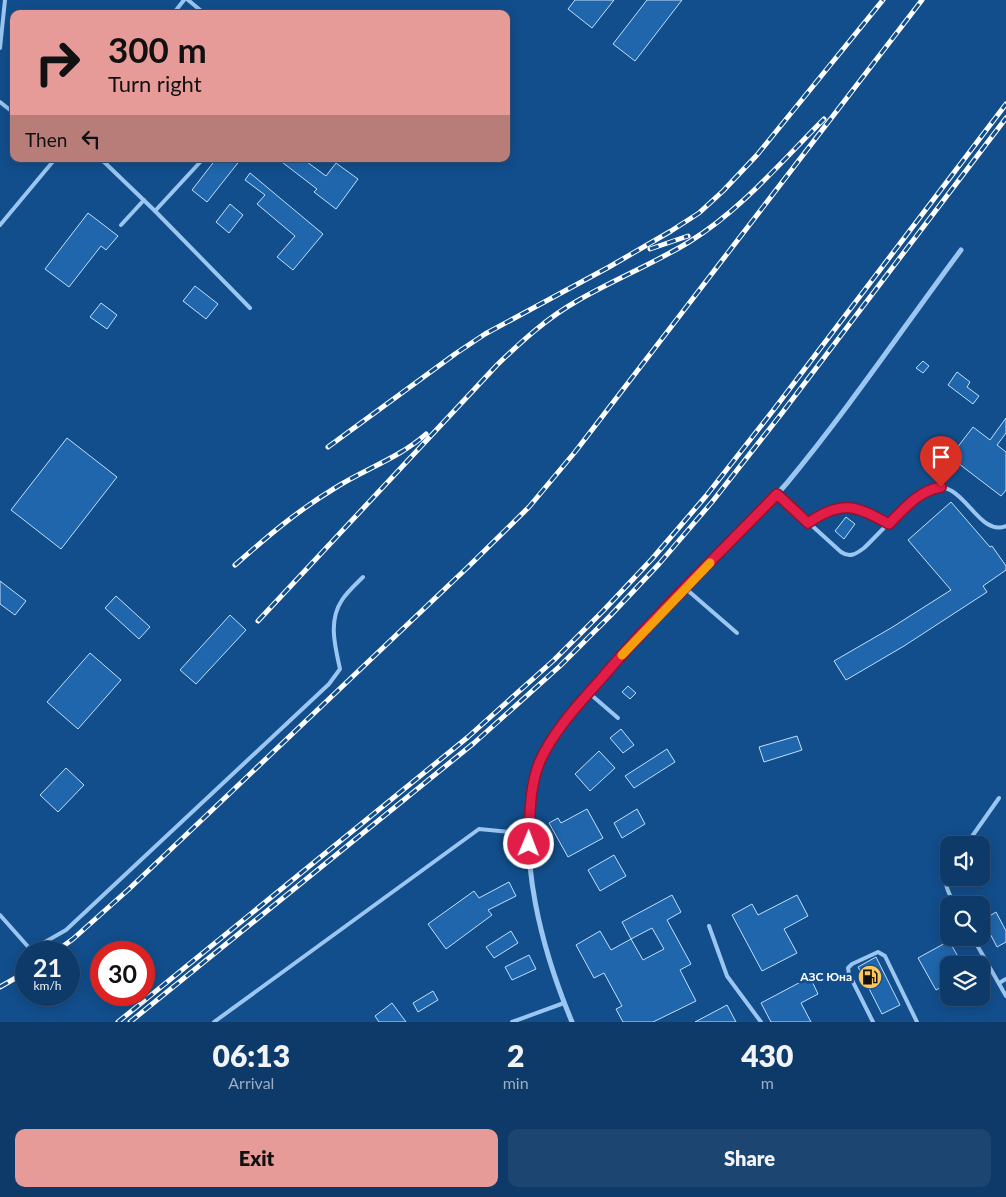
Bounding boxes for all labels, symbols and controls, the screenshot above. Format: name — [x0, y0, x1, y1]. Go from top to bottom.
text: 300 m — [108, 28, 207, 70]
icon: right — [25, 30, 90, 95]
text: Turn right — [108, 70, 202, 97]
icon: left — [77, 125, 105, 153]
text: Then — [25, 128, 67, 151]
pin — [920, 436, 962, 487]
icon: arrive — [927, 443, 955, 471]
position arrow — [502, 817, 554, 869]
map controls — [940, 836, 990, 1006]
button: sound — [940, 836, 990, 886]
button: search — [940, 896, 990, 946]
speed limit sign: 30 — [90, 941, 155, 1006]
text: 21 — [33, 952, 62, 982]
button: layers — [940, 956, 990, 1006]
fuel station icon: АЗС Юна — [857, 964, 883, 990]
place label: АЗС Юна — [799, 969, 852, 984]
text: km/h — [33, 978, 62, 993]
text: 06:13 — [213, 1037, 290, 1073]
text: 2 — [507, 1037, 524, 1073]
text: 430 — [741, 1037, 793, 1073]
text: Arrival — [228, 1073, 274, 1092]
text: min — [503, 1073, 529, 1092]
text: m — [761, 1073, 774, 1092]
button: Exit — [15, 1129, 498, 1187]
button: Share — [508, 1129, 991, 1187]

